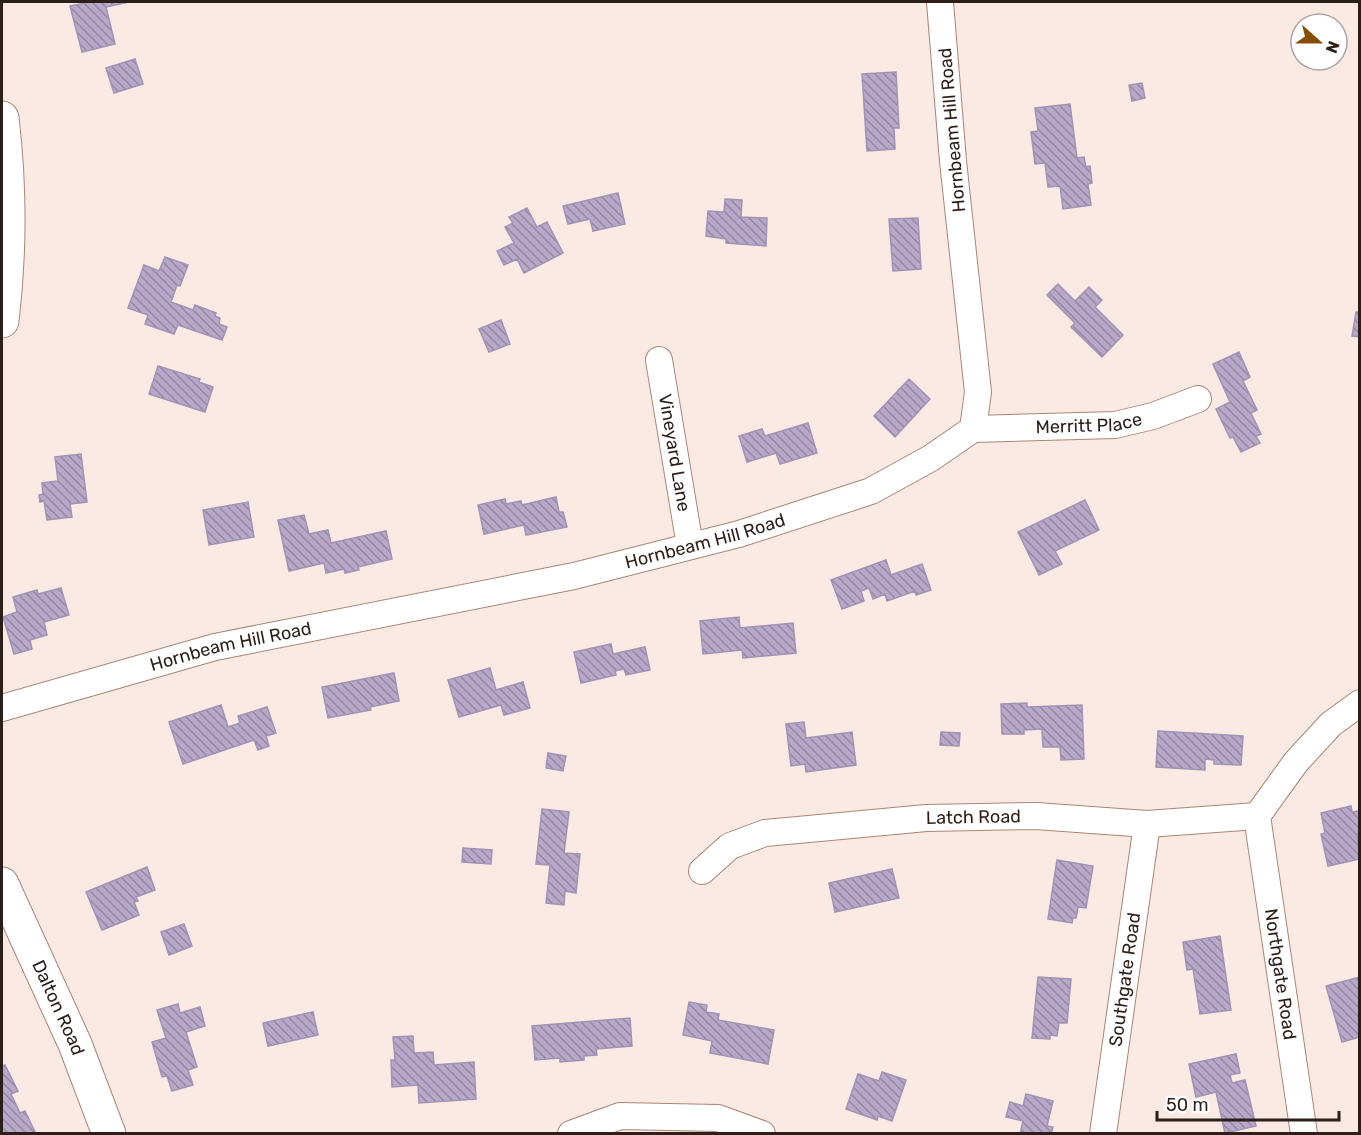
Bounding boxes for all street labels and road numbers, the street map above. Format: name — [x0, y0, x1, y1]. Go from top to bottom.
street label: Hornbeam Hill Road — [934, 47, 970, 213]
street label: Vineyard Lane — [654, 392, 695, 513]
street label: Merritt Place — [1035, 408, 1144, 438]
street label: Hornbeam Hill Road — [623, 509, 788, 574]
street label: Hornbeam Hill Road — [147, 617, 313, 676]
street label: Latch Road — [926, 805, 1021, 829]
street label: Northgate Road — [1260, 907, 1301, 1041]
street label: Southgate Road — [1105, 911, 1145, 1048]
street label: Dalton Road — [27, 957, 89, 1058]

